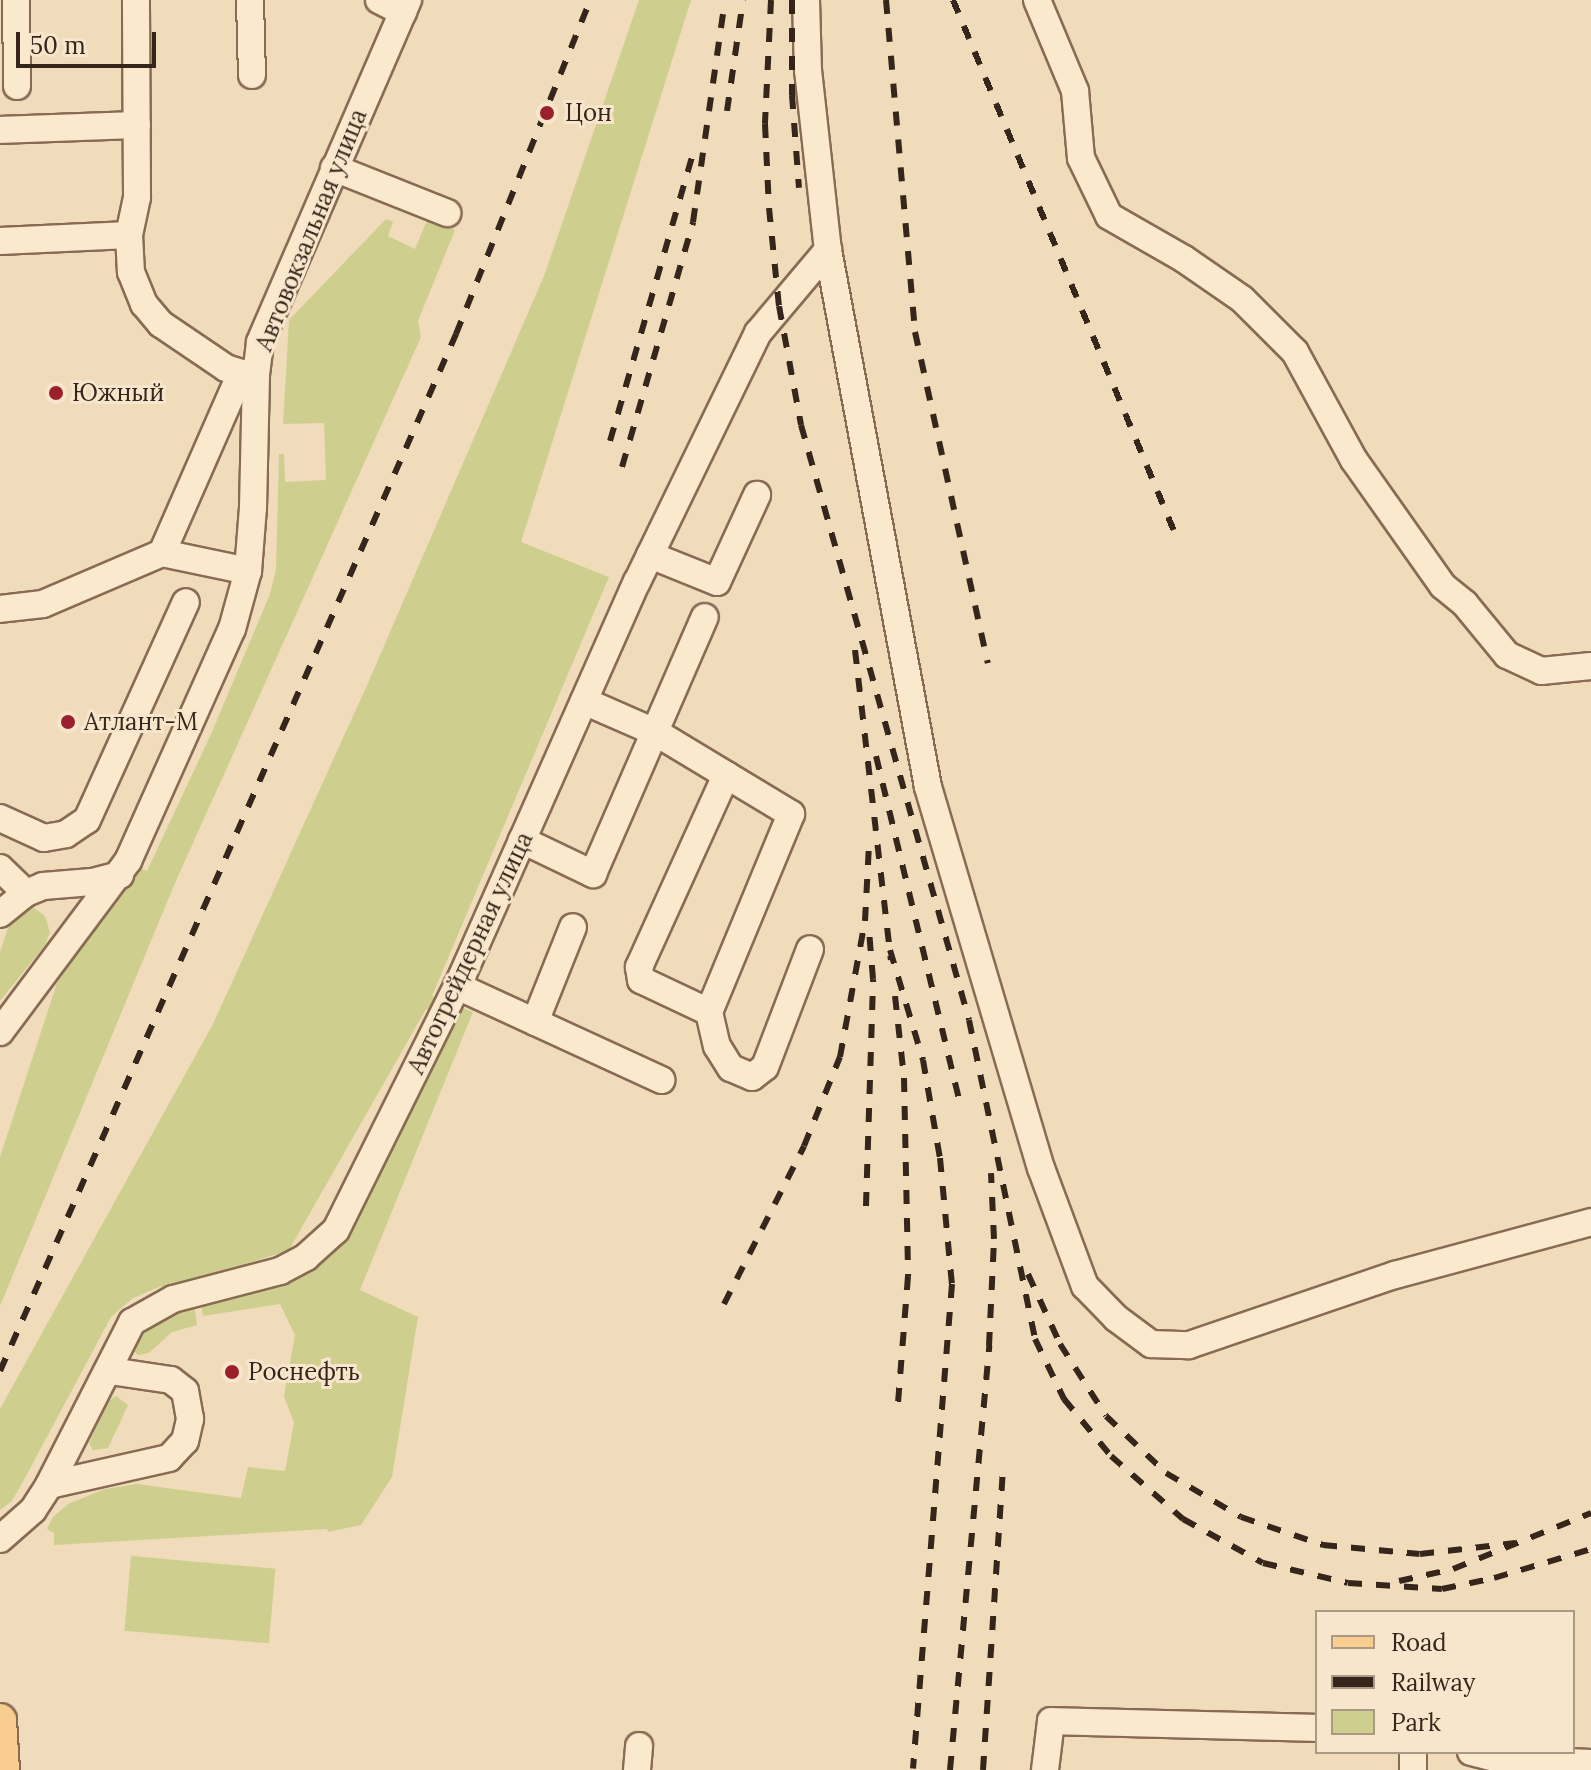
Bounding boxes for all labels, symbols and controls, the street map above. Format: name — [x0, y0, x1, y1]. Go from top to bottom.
scale bar — [20, 16, 160, 66]
text: 50 m — [30, 30, 86, 61]
place label: Цон — [565, 99, 612, 127]
marker: Цон — [536, 102, 558, 124]
street label: Автовокзальная улица — [249, 105, 373, 355]
place label: Южный — [72, 379, 164, 407]
marker: Южный — [47, 384, 65, 402]
place label: Атлант-М — [84, 708, 198, 736]
marker: Атлант-М — [59, 713, 77, 731]
street label: Автогрейдерная улица — [401, 827, 539, 1079]
place label: Роснефть — [248, 1358, 360, 1386]
marker: Роснефть — [223, 1363, 241, 1381]
legend — [1315, 1610, 1575, 1754]
text: Road — [1391, 1627, 1447, 1658]
text: Railway — [1391, 1667, 1475, 1698]
text: Park — [1391, 1707, 1441, 1738]

